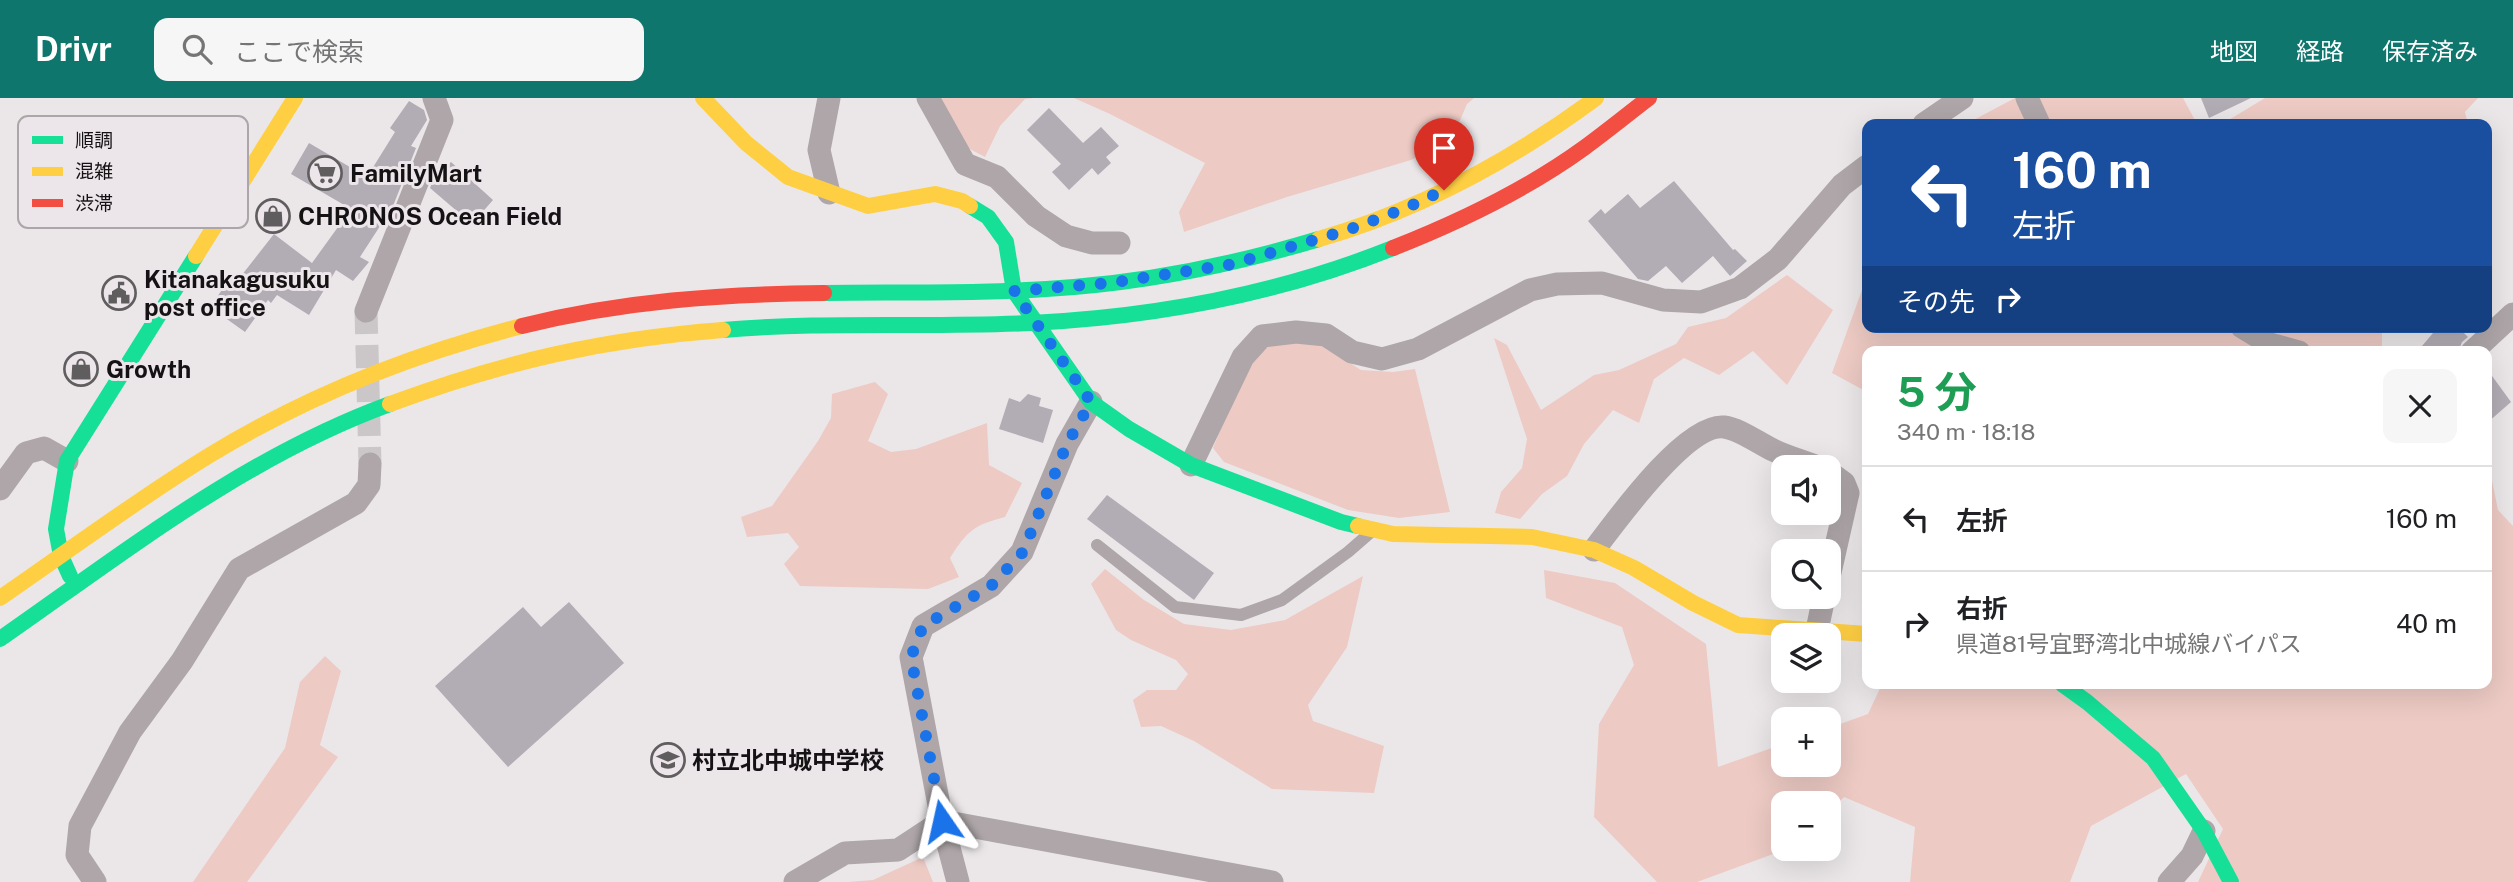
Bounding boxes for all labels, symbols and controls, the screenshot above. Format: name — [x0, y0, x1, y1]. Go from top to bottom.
search box — [154, 18, 644, 81]
text: Drivr — [35, 30, 112, 68]
icon: search — [178, 30, 216, 68]
text: ここで検索 — [234, 36, 364, 67]
text: 地図 — [2210, 37, 2258, 65]
text: 経路 — [2296, 37, 2344, 65]
text: 保存済み — [2382, 37, 2478, 65]
legend — [18, 116, 248, 228]
pin — [1414, 118, 1474, 190]
text: 順調 — [75, 129, 113, 151]
icon: arrive — [1425, 129, 1463, 167]
text: 160 m — [2012, 141, 2152, 199]
icon: left — [1897, 147, 1988, 238]
supermarket icon: FamilyMart — [306, 154, 344, 192]
place label: FamilyMart — [350, 159, 482, 187]
text: 混雑 — [75, 160, 113, 182]
text: 渋滞 — [75, 192, 113, 214]
shop icon: CHRONOS Ocean Field — [254, 197, 292, 235]
place label: CHRONOS Ocean Field — [298, 202, 562, 230]
text: 左折 — [2012, 207, 2076, 244]
place label: Kitanakagusuku post office — [144, 265, 330, 321]
public building icon: Kitanakagusuku post office — [100, 274, 138, 312]
icon: right — [1989, 280, 2027, 318]
text: その先 — [1897, 286, 1975, 317]
shop icon: Growth — [62, 350, 100, 388]
place label: Growth — [106, 355, 191, 383]
text: 5 分 — [1897, 367, 1977, 416]
button: close — [2383, 369, 2457, 443]
text: 340 m · 18:18 — [1897, 418, 2035, 445]
map controls — [1771, 455, 1841, 861]
button: sound — [1771, 455, 1841, 525]
icon: left — [1897, 500, 1935, 538]
text: 160 m — [2386, 503, 2457, 534]
text: 左折 — [1956, 505, 2008, 536]
button: search — [1771, 539, 1841, 609]
text: 右折 — [1956, 593, 2008, 624]
icon: right — [1897, 605, 1935, 643]
text: 40 m — [2396, 608, 2457, 639]
button: layers — [1771, 623, 1841, 693]
text: 県道81号宜野湾北中城線バイパス — [1956, 630, 2302, 657]
button: + — [1771, 707, 1841, 777]
school or university icon: 村立北中城中学校 — [649, 741, 687, 779]
place label: 村立北中城中学校 — [692, 746, 884, 774]
position arrow — [905, 784, 979, 858]
button: − — [1771, 791, 1841, 861]

